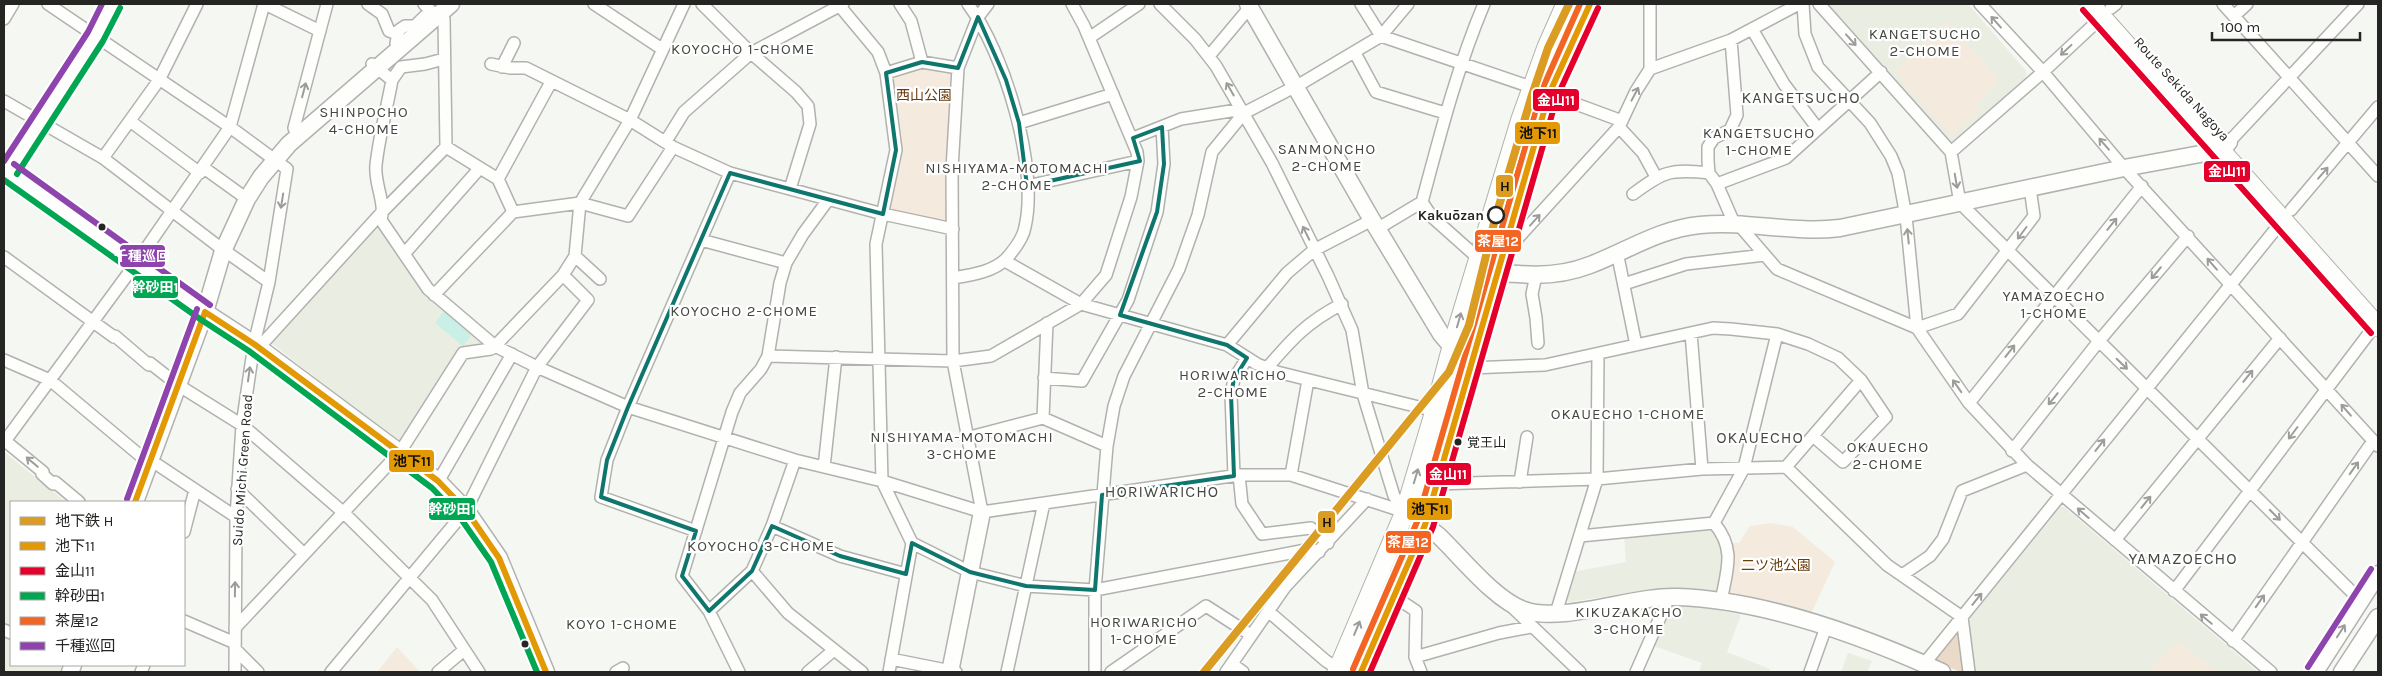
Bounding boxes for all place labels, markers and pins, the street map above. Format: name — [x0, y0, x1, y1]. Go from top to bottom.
marker: Kakuōzan — [1487, 206, 1505, 224]
place label: Kakuōzan — [1418, 207, 1484, 224]
unlabelled marker — [97, 222, 107, 232]
place label: 覚王山 — [1467, 435, 1506, 450]
marker: 覚王山 — [1453, 437, 1463, 447]
unlabelled marker — [520, 639, 530, 649]

